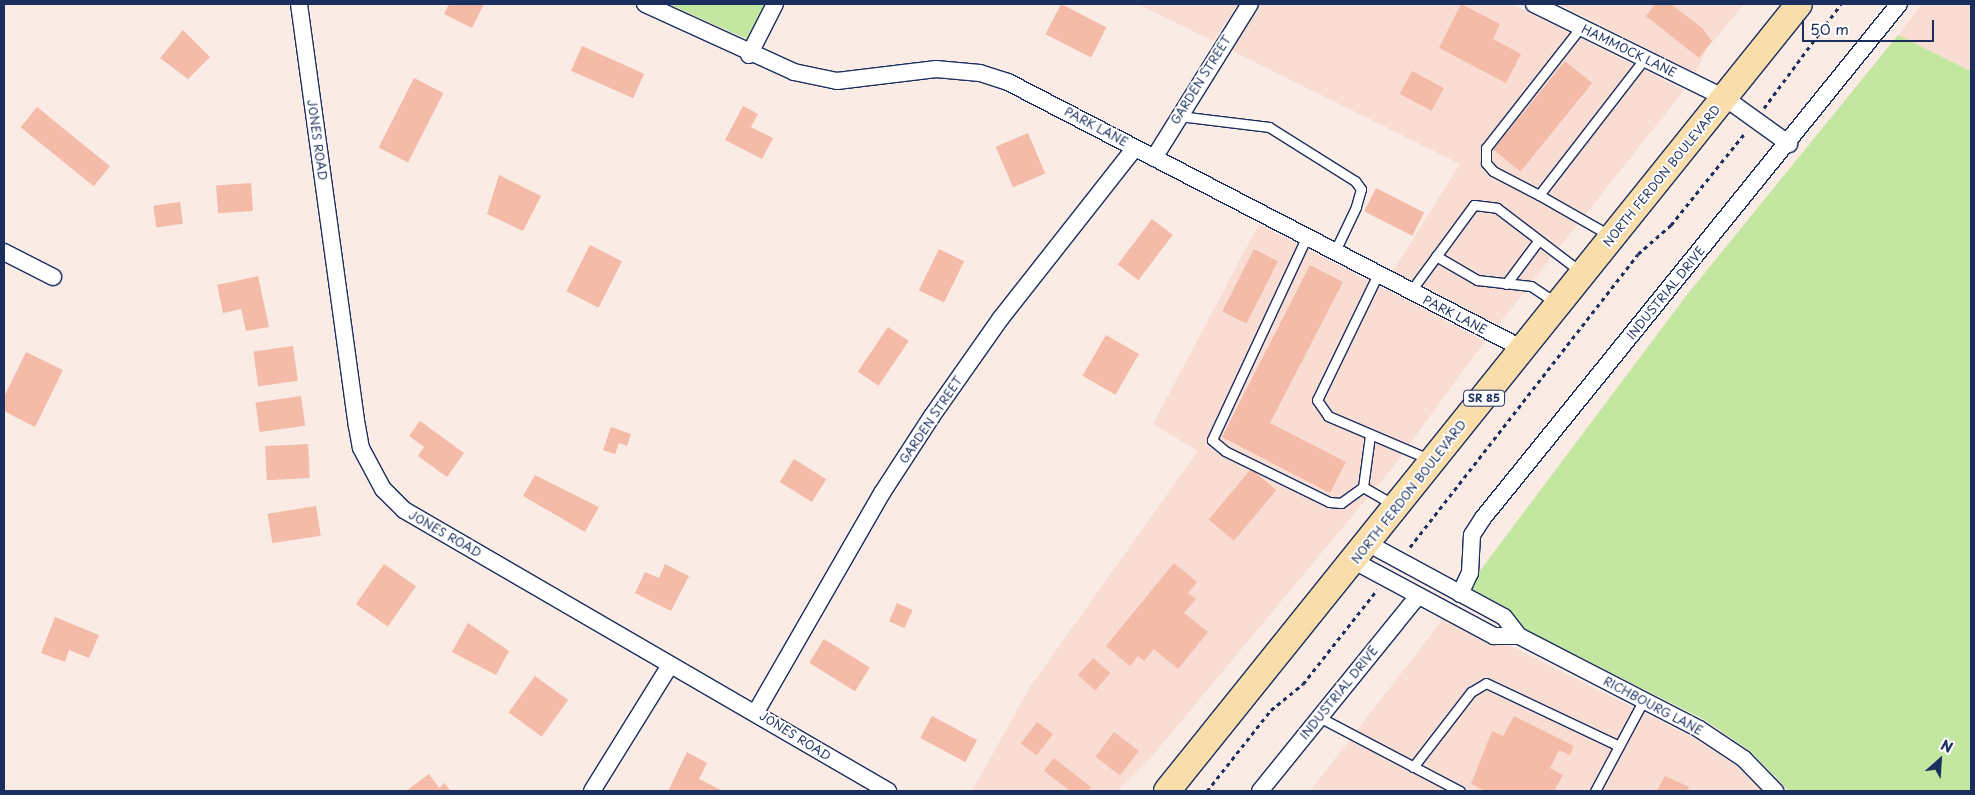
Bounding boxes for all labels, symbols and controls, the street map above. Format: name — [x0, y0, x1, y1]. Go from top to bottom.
scale bar — [1805, 10, 1938, 42]
text: 50 m — [1810, 17, 1849, 40]
street label: HAMMOCK LANE — [1579, 22, 1679, 80]
street label: GARDEN STREET — [1167, 32, 1235, 128]
street label: JONES ROAD — [304, 99, 330, 181]
street label: NORTH FERDON BOULEVARD — [1600, 102, 1724, 250]
street label: PARK LANE — [1062, 104, 1130, 150]
street label: INDUSTRIAL DRIVE — [1624, 243, 1708, 343]
street label: PARK LANE — [1421, 293, 1489, 337]
street label: GARDEN STREET — [896, 373, 966, 467]
road number: SR 85 — [1463, 389, 1505, 406]
street label: NORTH FERDON BOULEVARD — [1348, 417, 1470, 567]
street label: JONES ROAD — [406, 508, 484, 560]
street label: INDUSTRIAL DRIVE — [1297, 643, 1381, 743]
street label: RICHBOURG LANE — [1600, 673, 1706, 739]
street label: JONES ROAD — [757, 708, 833, 764]
text: N — [1937, 734, 1956, 758]
north arrow — [1915, 735, 1965, 785]

